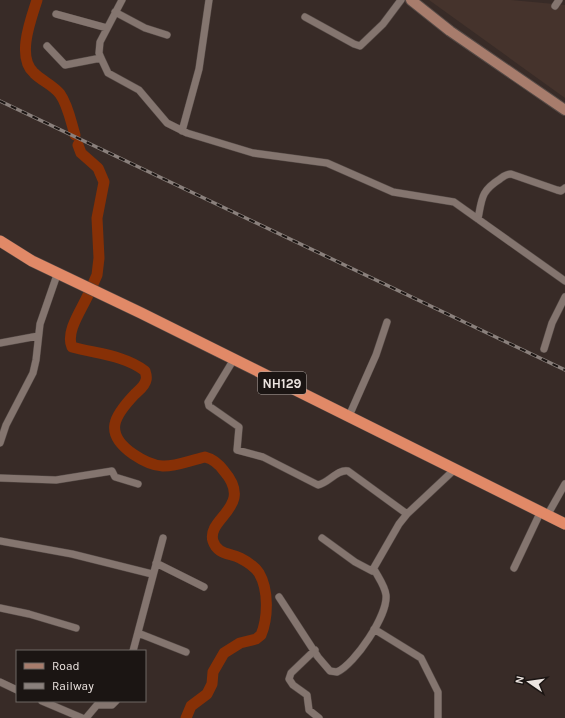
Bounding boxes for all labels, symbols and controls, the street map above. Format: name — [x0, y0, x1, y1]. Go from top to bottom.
road number: NH129 — [258, 372, 306, 394]
legend — [16, 650, 146, 702]
text: Road — [52, 659, 80, 673]
north arrow — [509, 662, 549, 702]
text: N — [513, 675, 527, 685]
text: Railway — [52, 679, 94, 693]

